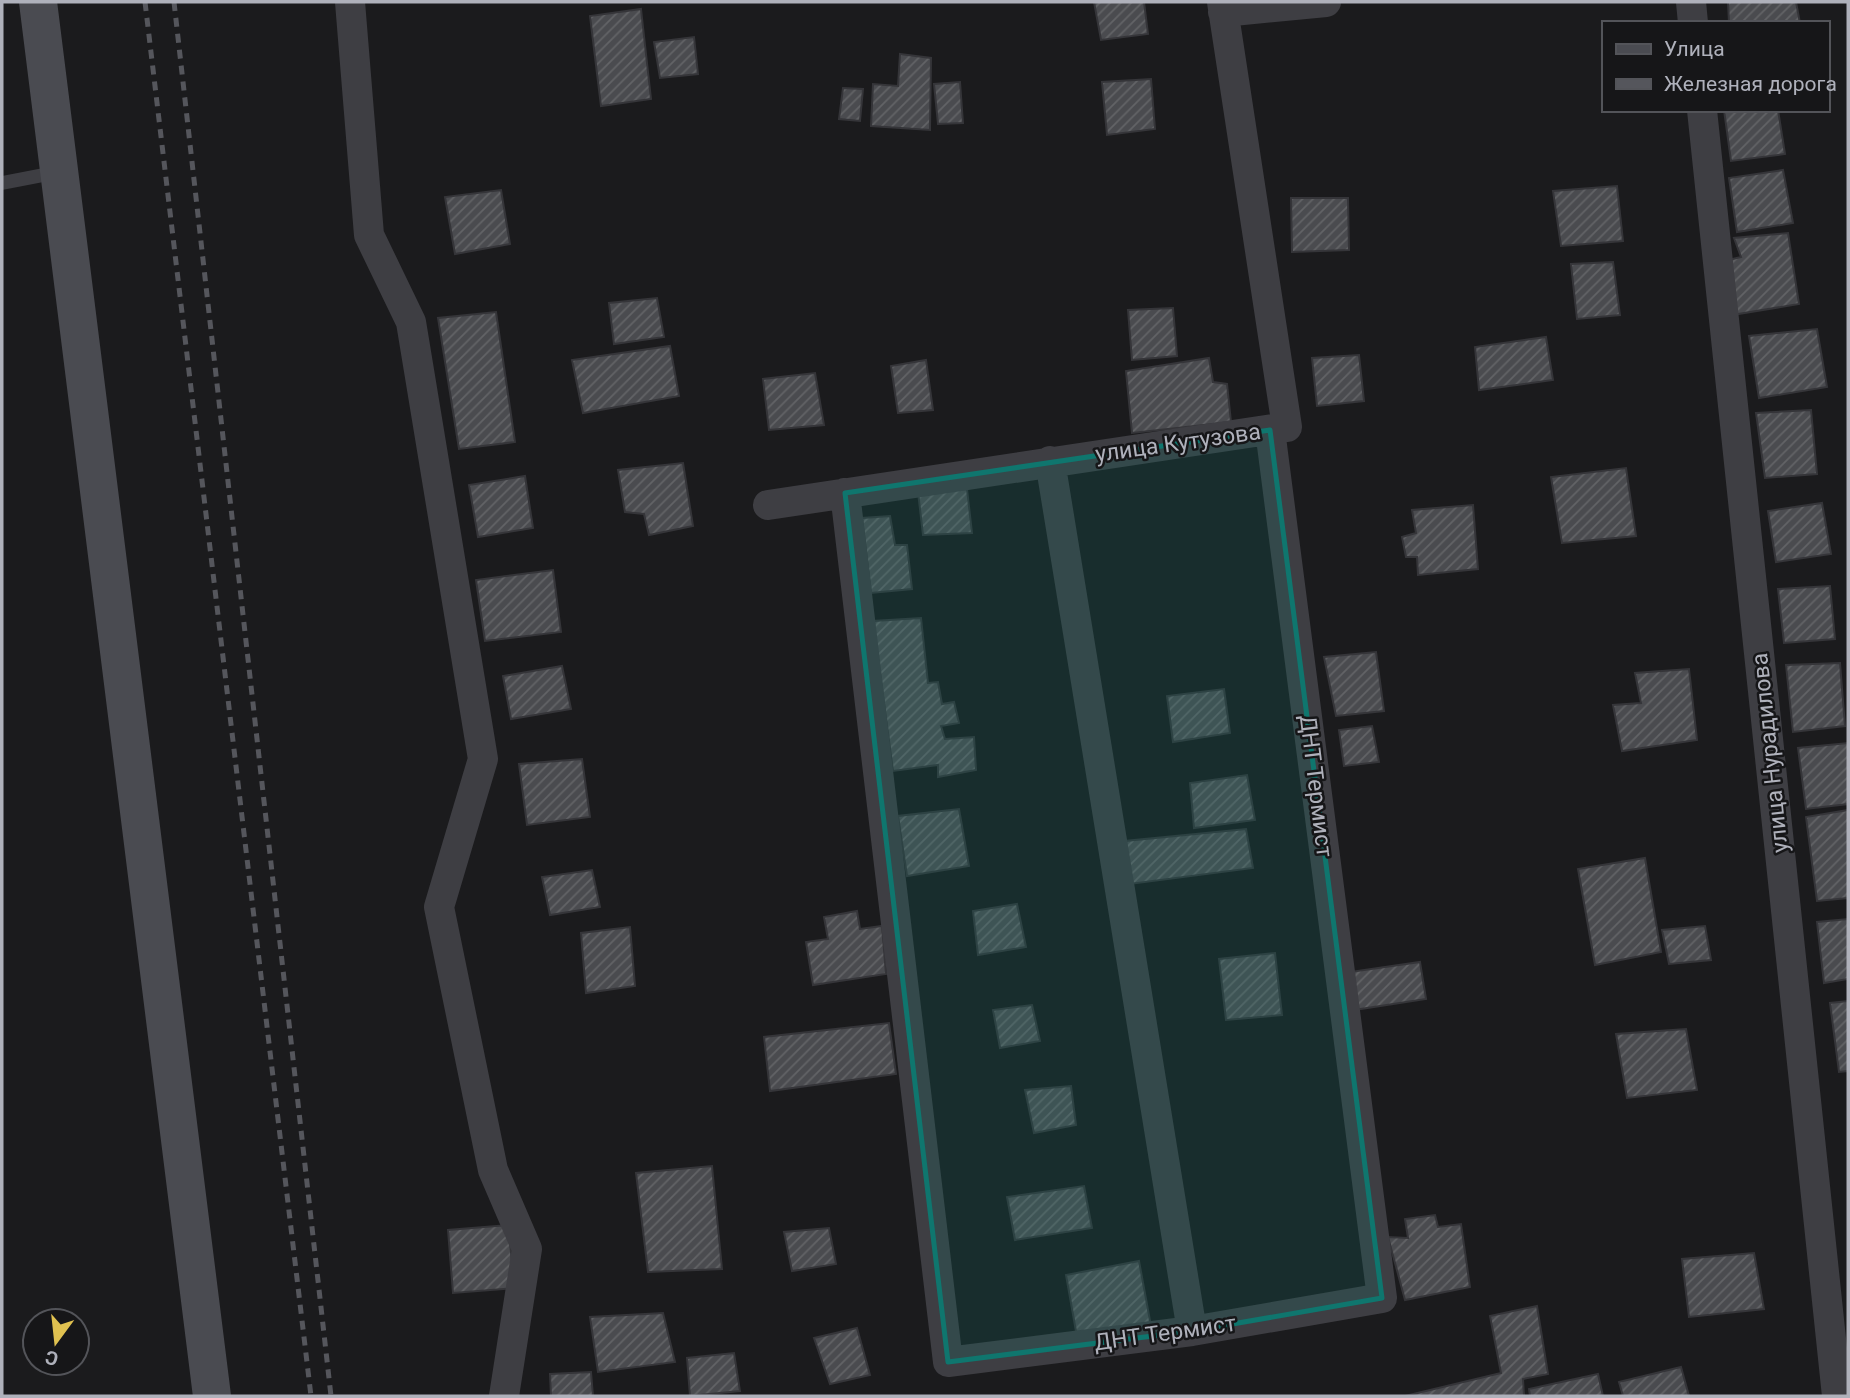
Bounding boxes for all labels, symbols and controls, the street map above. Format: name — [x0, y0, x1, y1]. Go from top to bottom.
legend — [1602, 21, 1829, 112]
text: Улица — [1664, 37, 1725, 61]
text: Железная дорога — [1664, 72, 1837, 96]
street label: улица Кутузова — [1094, 418, 1262, 468]
street label: улица Нурадилова — [1746, 652, 1794, 854]
street label: ДНТ Термист — [1294, 713, 1338, 859]
north arrow — [21, 1307, 91, 1377]
street label: ДНТ Термист — [1092, 1310, 1238, 1356]
text: С — [43, 1345, 61, 1371]

